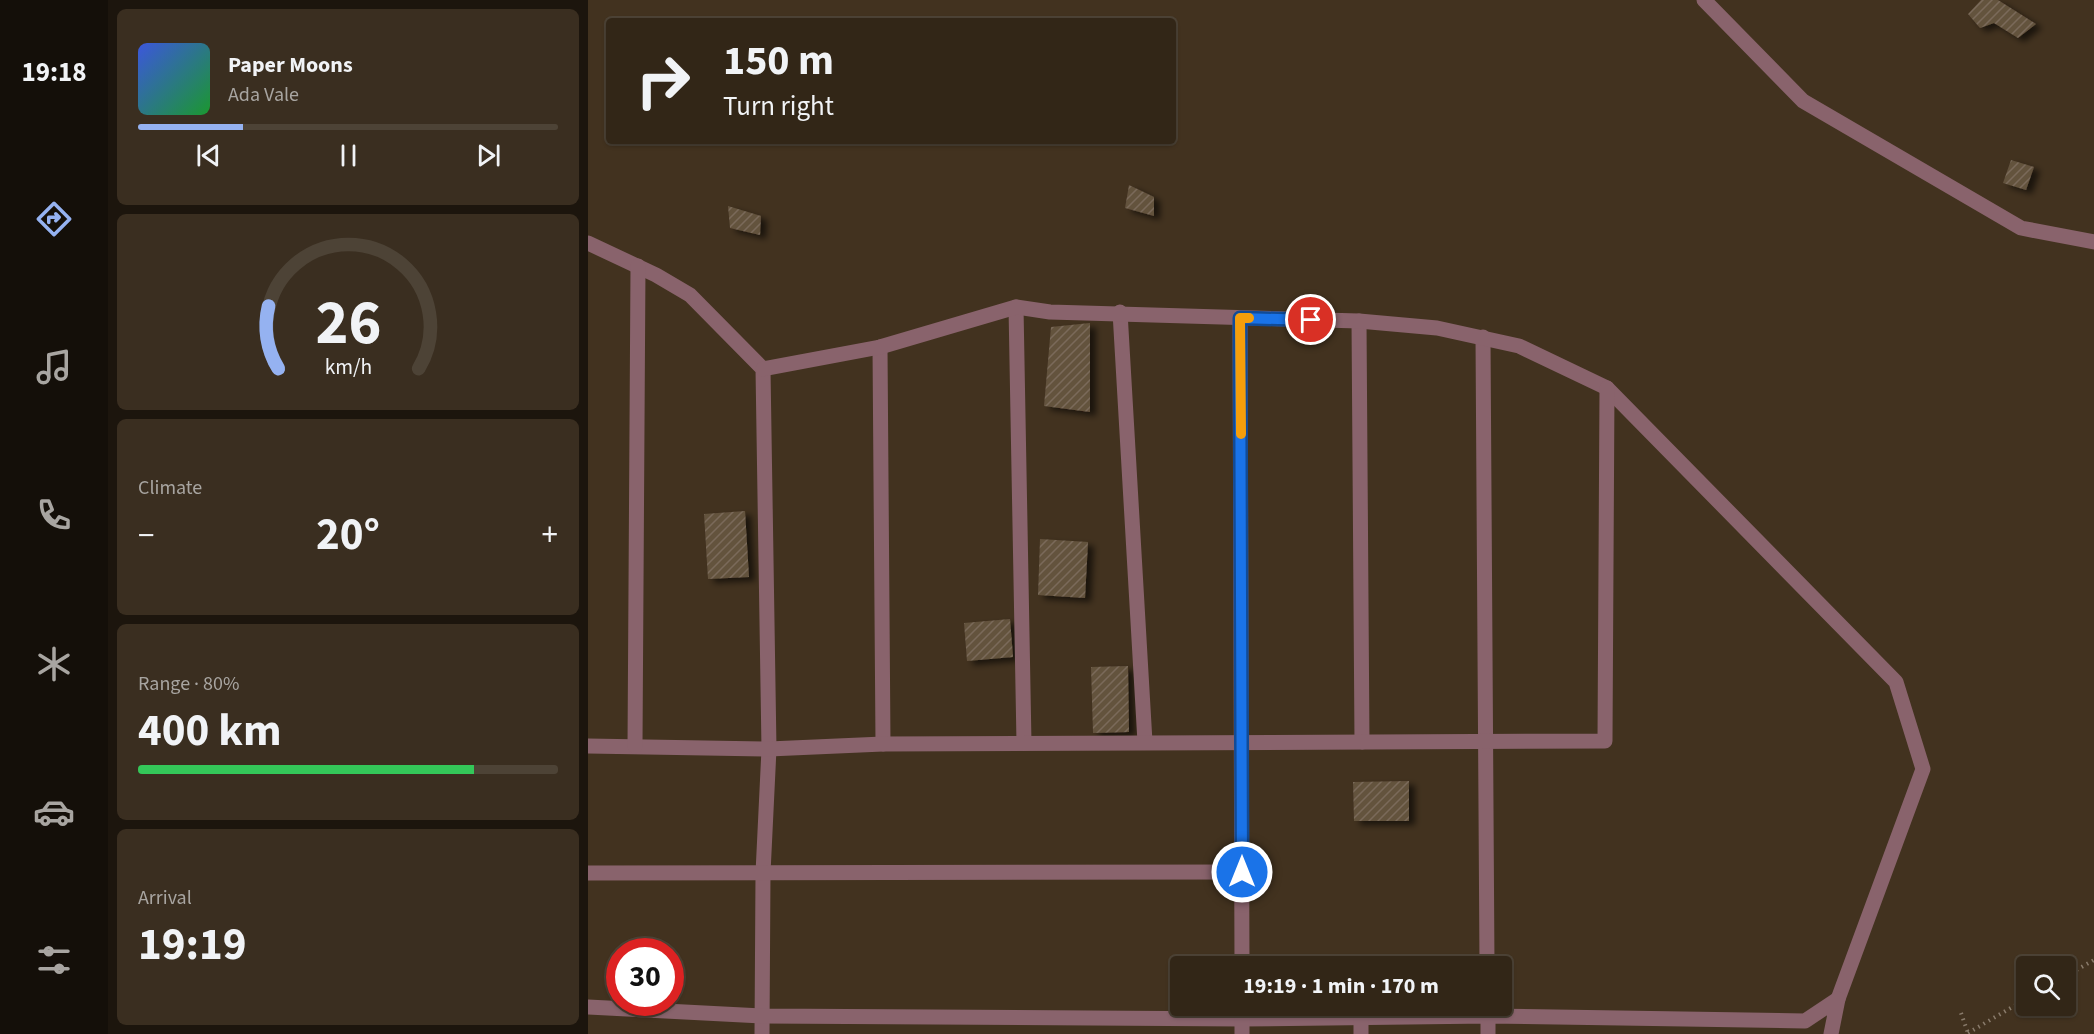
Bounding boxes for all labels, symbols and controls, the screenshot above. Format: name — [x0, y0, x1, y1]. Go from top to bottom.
text: 150 m — [723, 31, 834, 91]
icon: right — [624, 42, 702, 120]
text: Paper Moons — [228, 49, 353, 81]
text: 19:18 — [21, 53, 87, 92]
text: Ada Vale — [228, 81, 299, 109]
text: Turn right — [723, 87, 834, 126]
icon: previous — [192, 139, 225, 172]
icon: pause — [332, 139, 365, 172]
icon: next — [472, 139, 505, 172]
icon: directions — [33, 198, 75, 240]
text: 26 — [315, 279, 381, 368]
pin — [1285, 294, 1336, 345]
icon: arrive — [1294, 303, 1327, 336]
icon: music — [33, 346, 75, 388]
text: km/h — [324, 352, 372, 383]
text: Climate — [138, 474, 202, 502]
icon: phone — [33, 494, 75, 536]
text: 20° — [316, 503, 380, 567]
text: − — [138, 512, 154, 559]
text: + — [542, 512, 558, 559]
icon: climate — [33, 643, 75, 685]
text: Range · 80% — [138, 670, 239, 698]
text: 400 km — [138, 699, 282, 763]
icon: car — [33, 791, 75, 833]
position arrow — [1210, 840, 1274, 904]
text: Arrival — [138, 884, 192, 912]
text: 19:19 — [138, 913, 247, 977]
speed limit sign: 30 — [606, 938, 684, 1016]
icon: filters — [33, 939, 75, 981]
map controls — [2016, 956, 2076, 1016]
button: search — [2016, 956, 2076, 1016]
text: 19:19 · 1 min · 170 m — [1243, 970, 1439, 1002]

